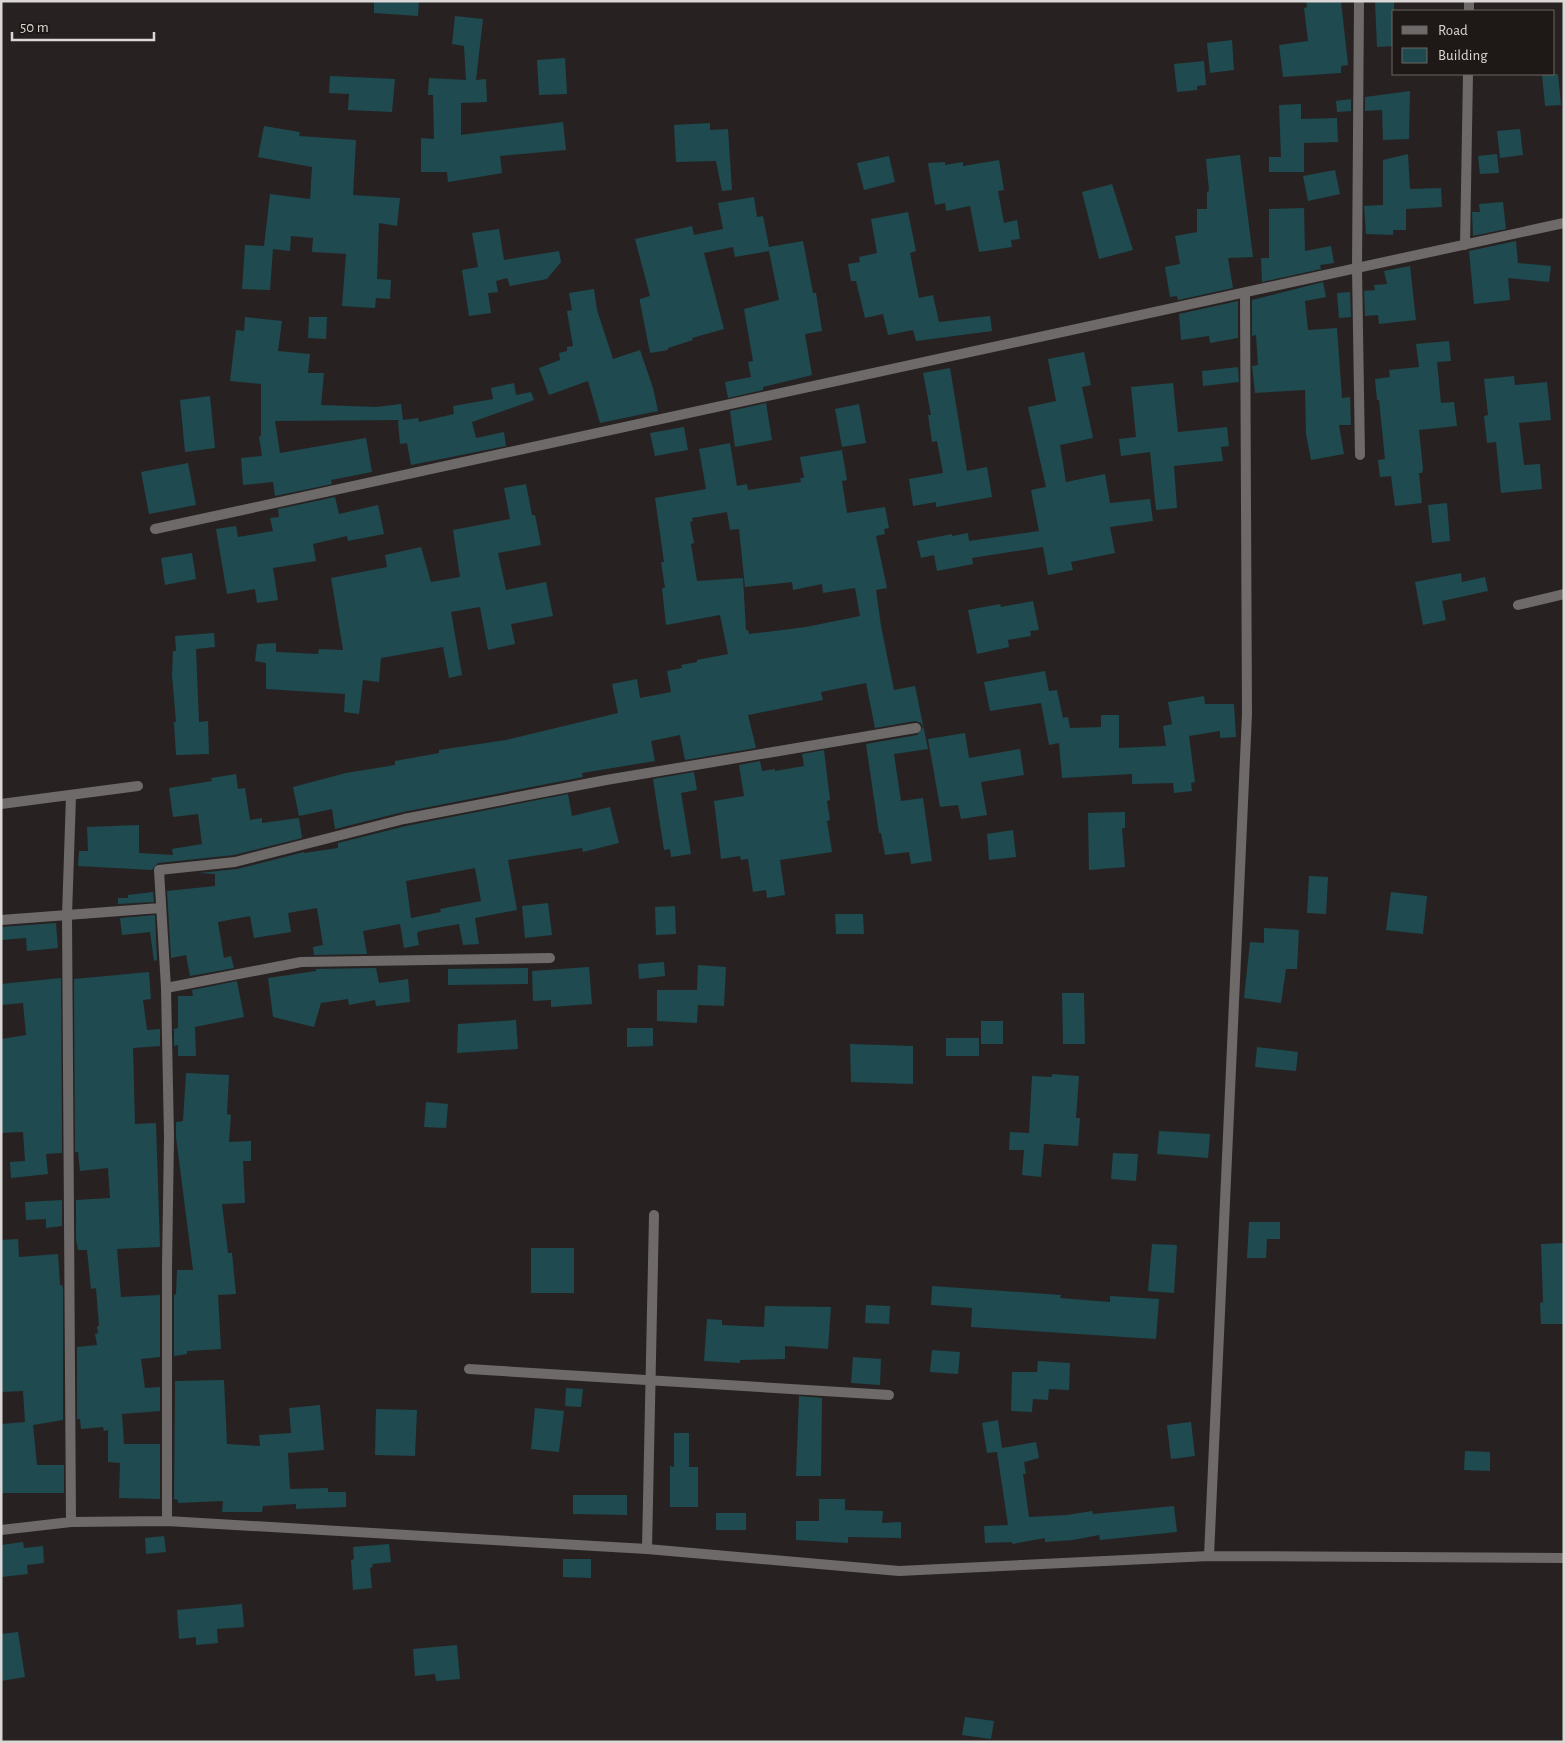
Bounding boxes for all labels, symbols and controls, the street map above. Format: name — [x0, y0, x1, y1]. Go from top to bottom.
scale bar — [12, 10, 155, 42]
legend — [1392, 10, 1555, 75]
text: 50 m — [20, 20, 49, 35]
text: Road — [1438, 23, 1468, 38]
text: Building — [1438, 48, 1488, 63]

